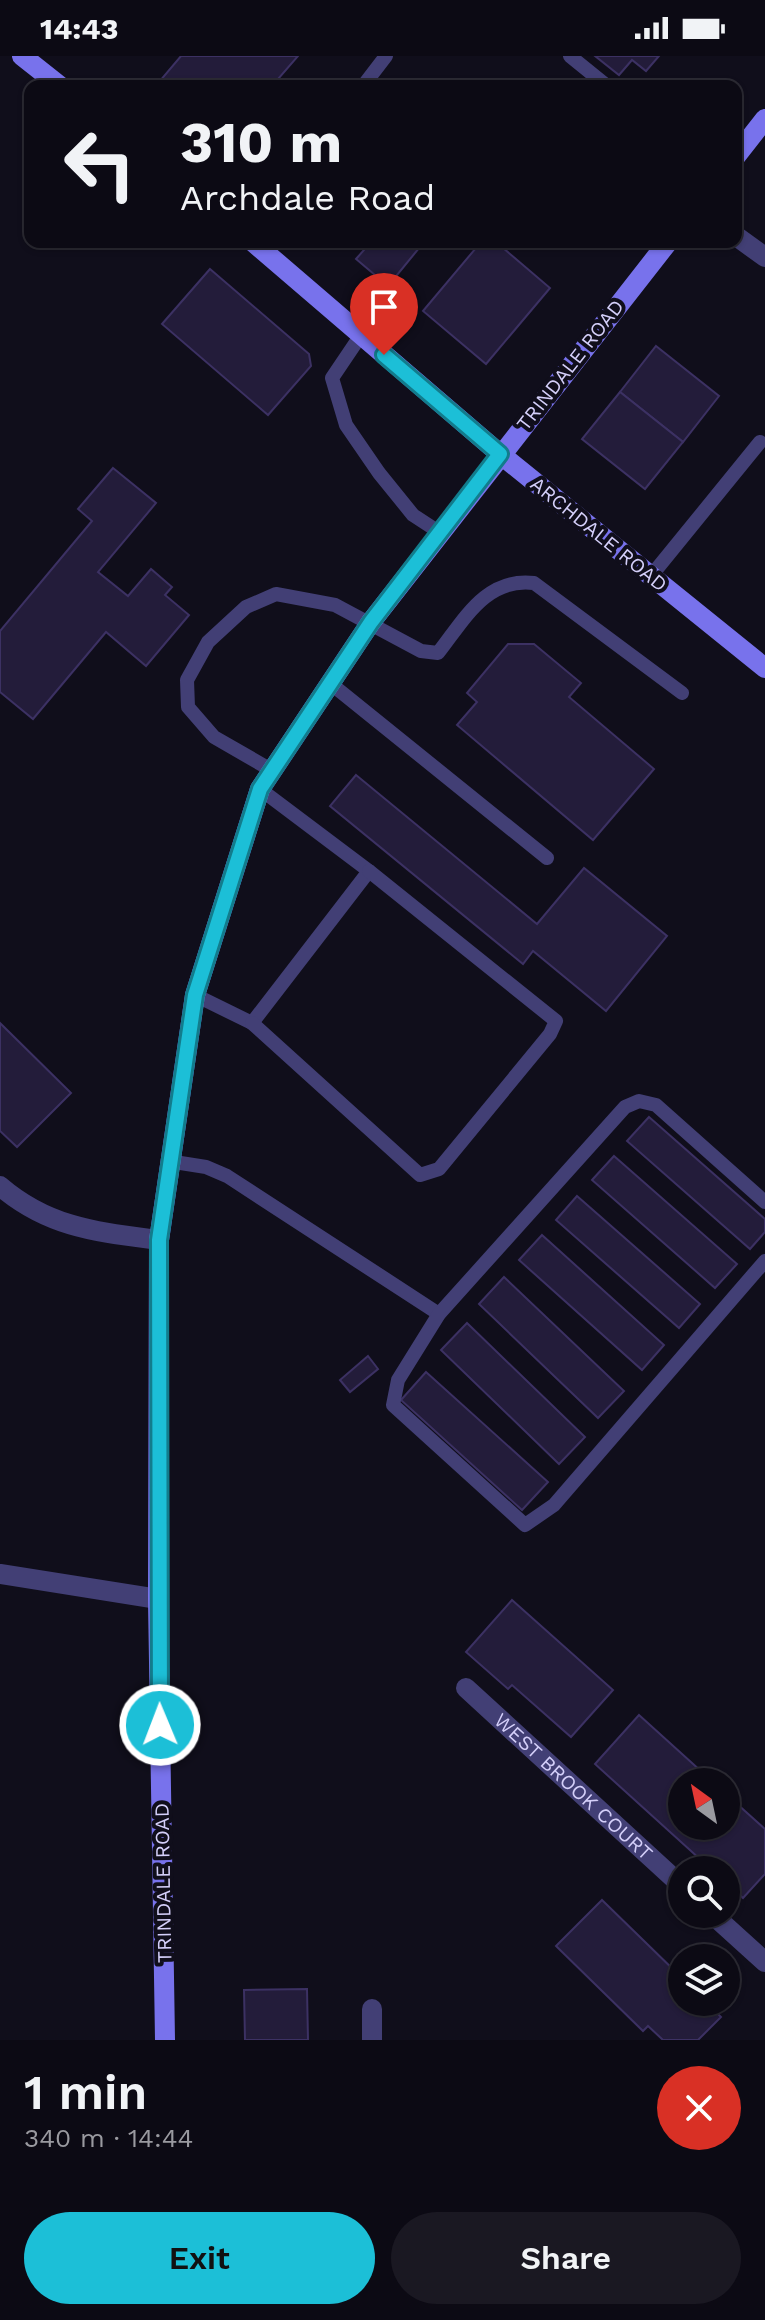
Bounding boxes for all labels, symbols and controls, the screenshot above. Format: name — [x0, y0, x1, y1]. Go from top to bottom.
text: 14:43 — [40, 11, 119, 46]
text: 310 m — [180, 110, 342, 176]
icon: left — [48, 112, 152, 216]
text: Archdale Road — [180, 177, 435, 219]
pin — [350, 273, 418, 355]
icon: arrive — [362, 285, 406, 329]
street label: TRINDALE ROAD — [511, 295, 629, 435]
street label: ARCHDALE ROAD — [526, 472, 672, 596]
position arrow — [118, 1683, 202, 1767]
street label: WEST BROOK COURT — [489, 1708, 658, 1865]
north arrow — [668, 1768, 740, 1840]
map controls — [668, 1768, 740, 2016]
street label: TRINDALE ROAD — [150, 1803, 176, 1963]
button: search — [668, 1856, 740, 1928]
button: layers — [668, 1944, 740, 2016]
text: 1 min — [24, 2064, 147, 2121]
button: close — [657, 2066, 741, 2150]
text: 340 m · 14:44 — [24, 2123, 193, 2153]
button: Exit — [24, 2212, 375, 2304]
button: Share — [391, 2212, 741, 2304]

